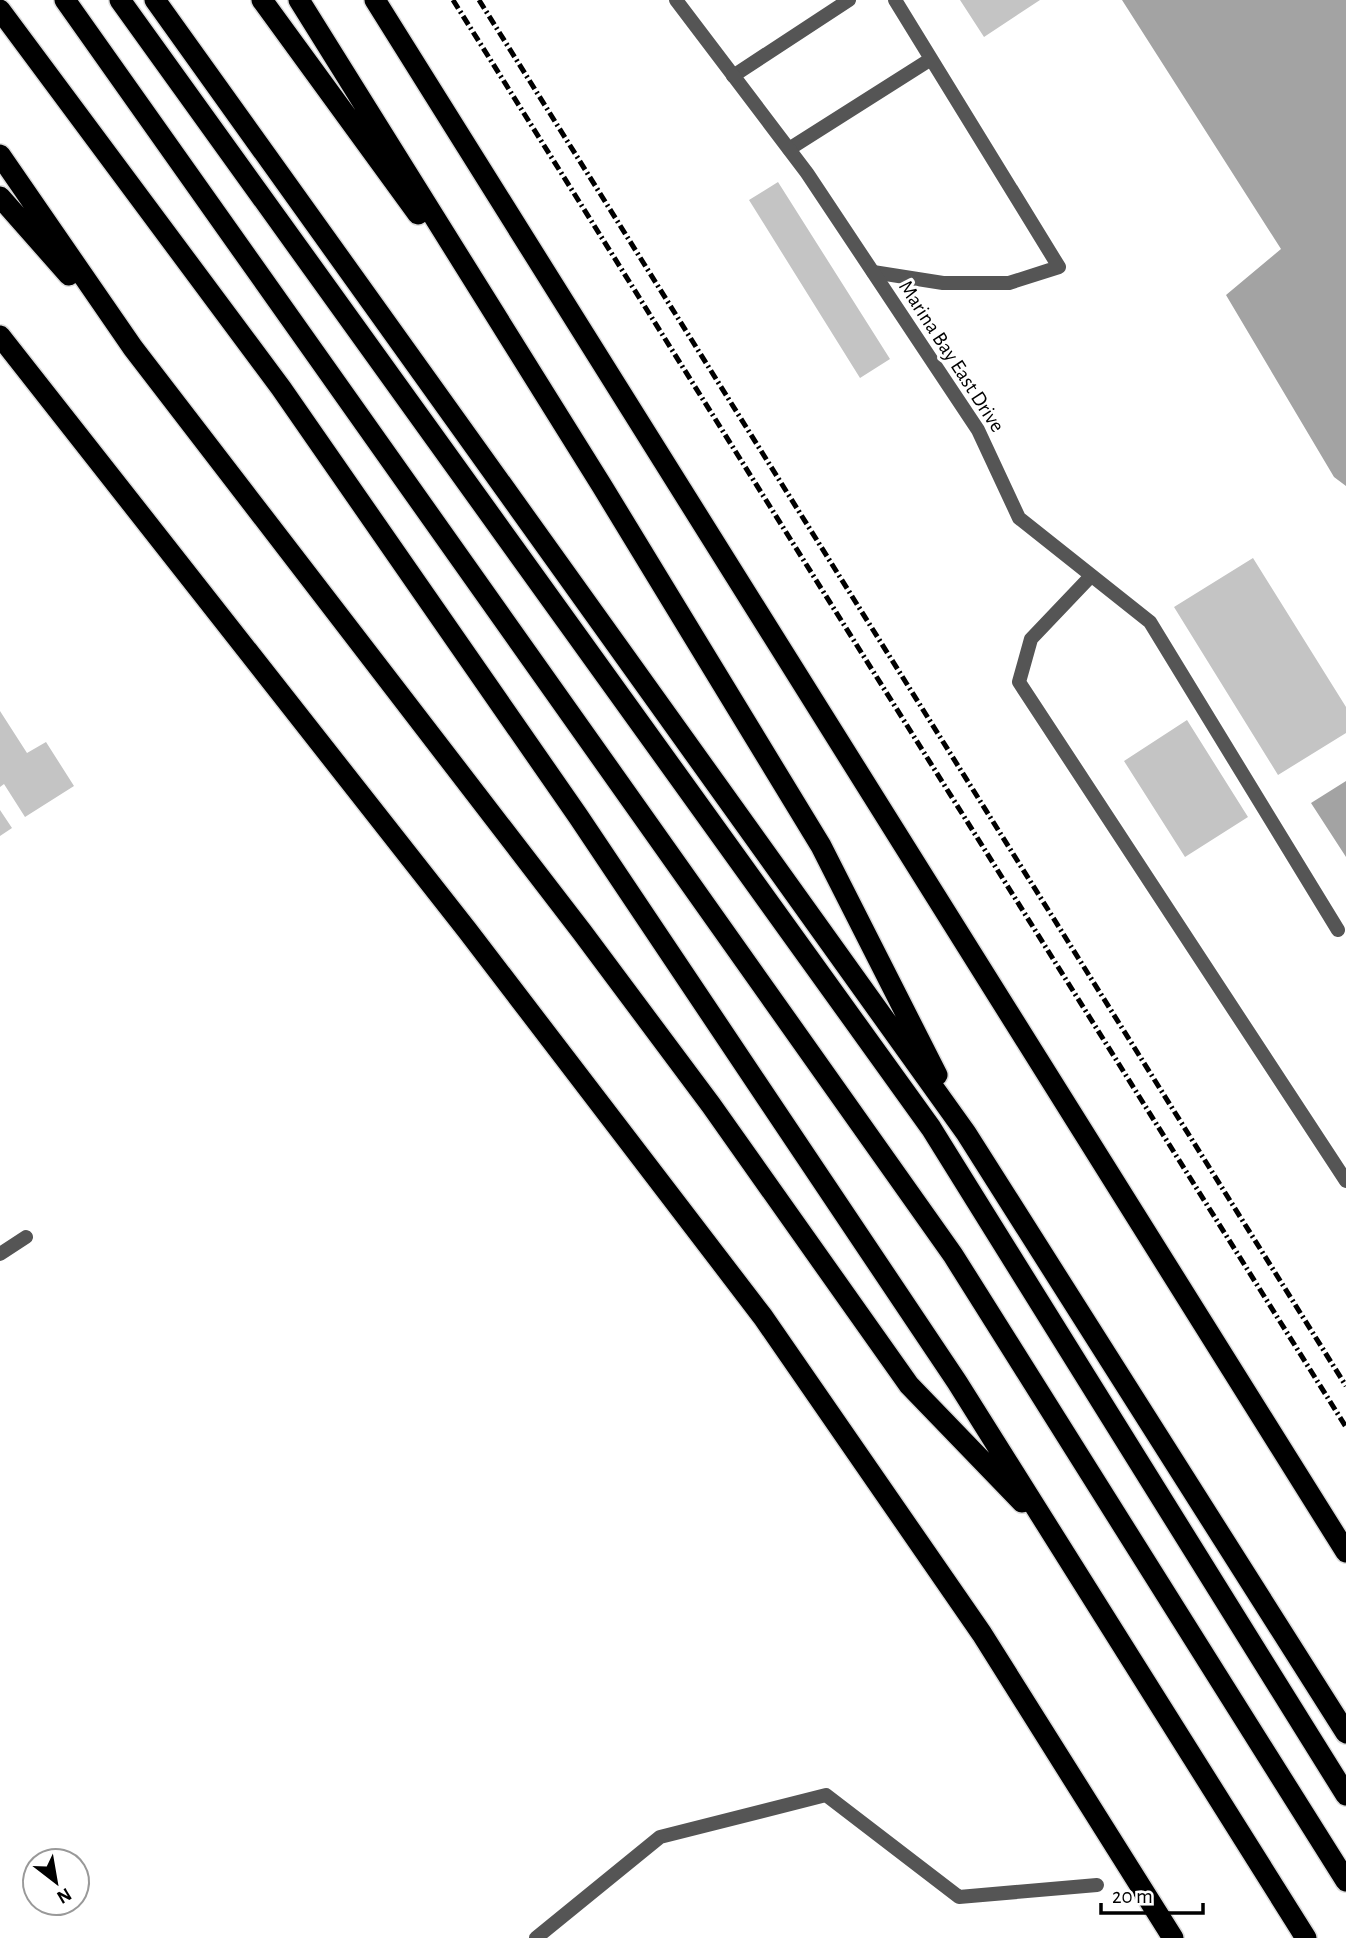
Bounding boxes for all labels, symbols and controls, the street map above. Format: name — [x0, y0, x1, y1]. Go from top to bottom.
street label: Marina Bay East Drive — [895, 277, 1008, 436]
north arrow — [21, 1847, 91, 1917]
scale bar — [1101, 1871, 1202, 1915]
text: N — [53, 1884, 75, 1907]
text: 20 m — [1112, 1886, 1153, 1907]

